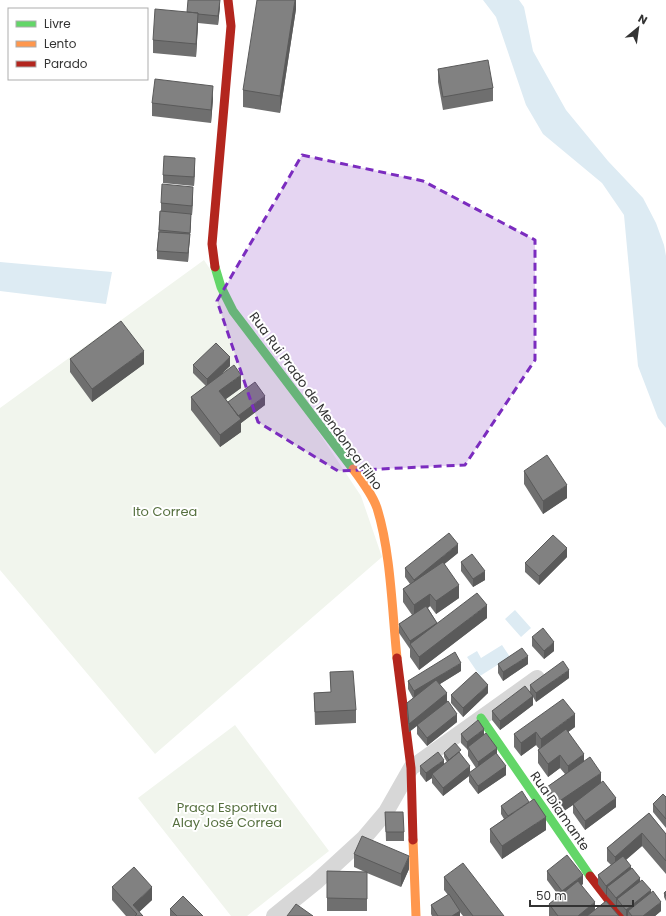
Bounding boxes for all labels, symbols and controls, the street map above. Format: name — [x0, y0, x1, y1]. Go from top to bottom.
legend — [8, 8, 148, 80]
north arrow — [618, 8, 658, 48]
text: N — [635, 10, 650, 28]
text: Livre — [44, 15, 71, 32]
text: Lento — [44, 35, 77, 52]
text: Parado — [44, 55, 88, 72]
street label: Rua Rui Prado de Mendonça Filho — [245, 308, 387, 494]
park label: Ito Correa — [133, 502, 197, 521]
street label: Rua Diamante — [526, 767, 594, 855]
park label: Praça Esportiva Alay José Correa — [172, 798, 282, 832]
scale bar — [530, 882, 633, 908]
text: 50 m — [536, 887, 567, 904]

